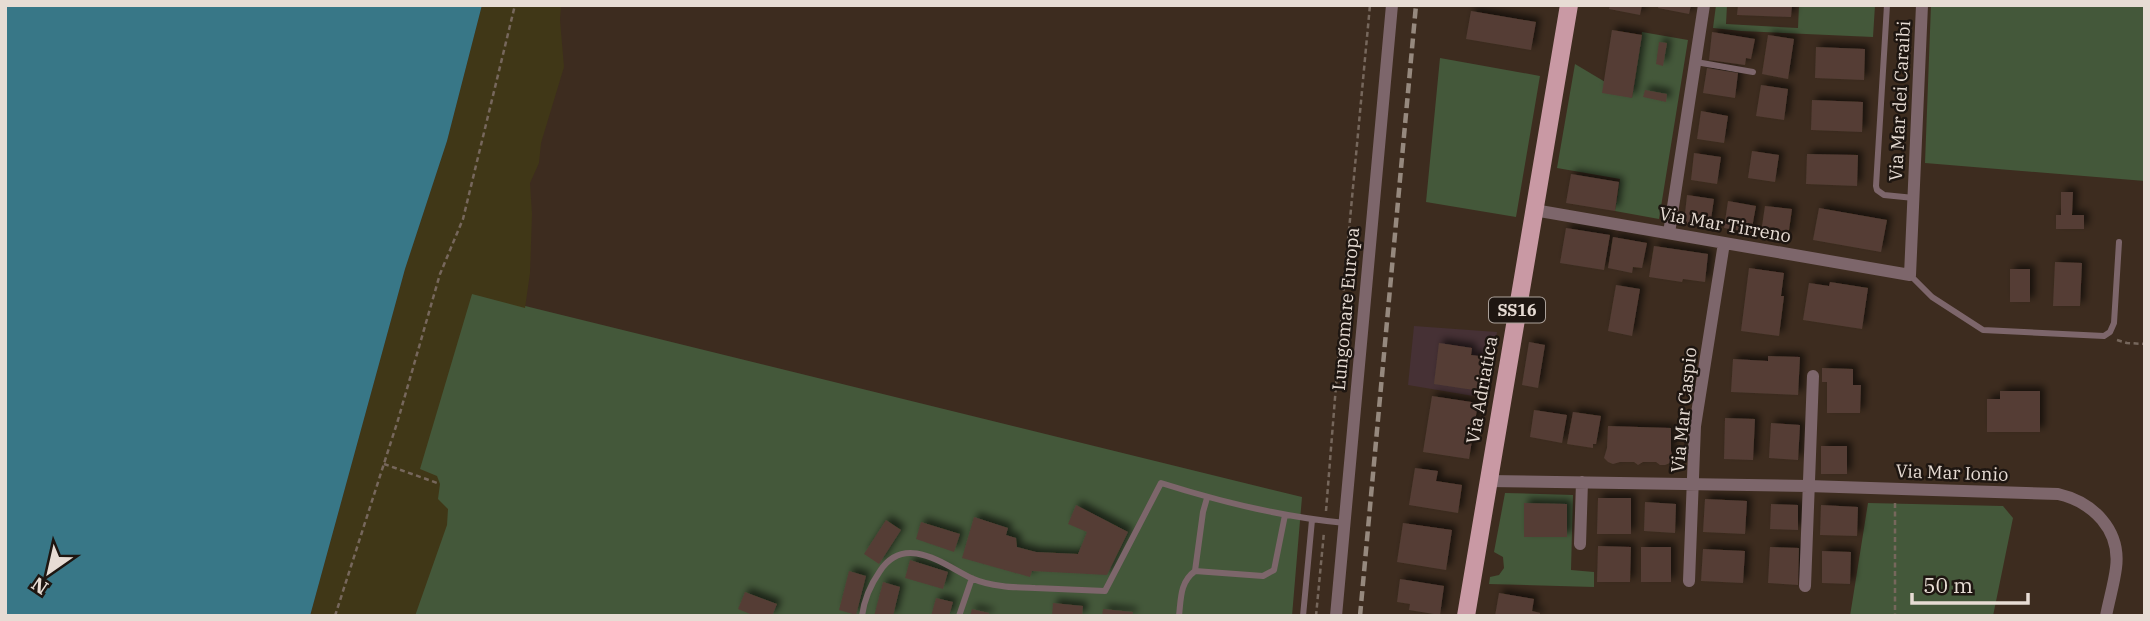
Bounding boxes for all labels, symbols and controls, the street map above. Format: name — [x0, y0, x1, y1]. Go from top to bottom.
street label: Via Mar dei Caraibi — [1884, 20, 1915, 182]
street label: Via Mar Tirreno — [1657, 202, 1793, 247]
street label: Lungomare Europa — [1327, 226, 1364, 391]
road number: SS16 — [1489, 298, 1545, 322]
street label: Via Adriatica — [1461, 334, 1502, 446]
street label: Via Mar Caspio — [1665, 346, 1702, 474]
street label: Via Mar Ionio — [1895, 459, 2009, 486]
north arrow — [14, 537, 84, 607]
scale bar — [1912, 562, 2028, 606]
text: 50 m — [1923, 571, 1973, 599]
text: N — [27, 572, 52, 600]

